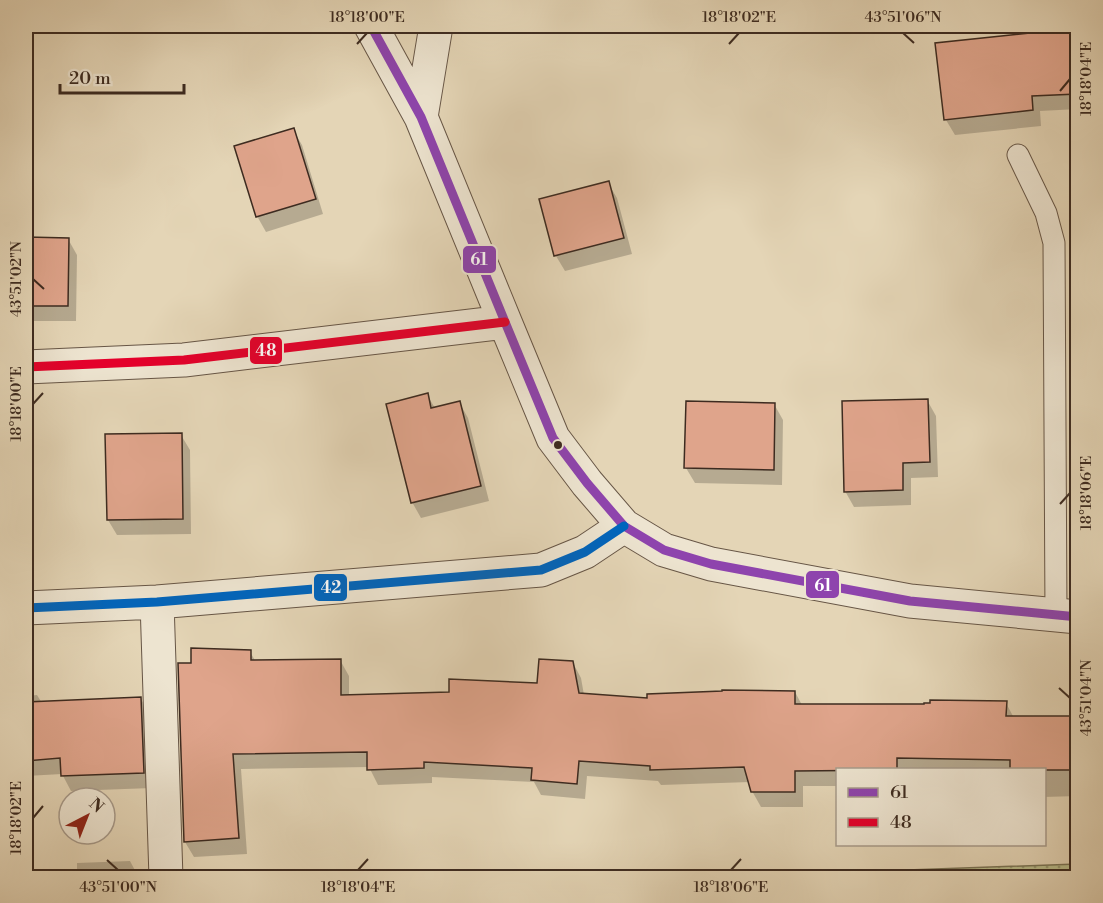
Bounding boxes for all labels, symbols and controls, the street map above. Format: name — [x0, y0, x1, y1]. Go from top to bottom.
text: 18°18'00"E — [329, 8, 405, 27]
text: 18°18'02"E — [702, 8, 776, 27]
text: 43°51'06"N — [865, 8, 941, 27]
text: 18°18'04"E — [1077, 42, 1096, 116]
scale bar — [60, 57, 184, 95]
text: 20 m — [69, 67, 111, 90]
text: 43°51'02"N — [7, 241, 26, 317]
line badge: 61 — [462, 245, 497, 274]
text: 61 — [470, 250, 488, 270]
line badge: 48 — [249, 336, 283, 365]
text: 48 — [256, 341, 276, 361]
text: 18°18'00"E — [7, 366, 26, 442]
unlabelled marker — [552, 439, 564, 451]
text: 18°18'06"E — [1077, 456, 1096, 530]
line badge: 61 — [805, 570, 840, 599]
line badge: 42 — [313, 573, 348, 602]
text: 61 — [814, 576, 832, 596]
text: 42 — [321, 578, 341, 598]
text: 43°51'04"N — [1077, 660, 1096, 736]
legend — [836, 768, 1046, 846]
text: 18°18'02"E — [7, 781, 26, 855]
text: 61 — [890, 781, 908, 804]
north arrow — [57, 786, 117, 846]
text: N — [85, 794, 108, 817]
text: 48 — [890, 811, 912, 834]
text: 43°51'00"N — [79, 878, 157, 897]
text: 18°18'04"E — [321, 878, 395, 897]
text: 18°18'06"E — [694, 878, 768, 897]

